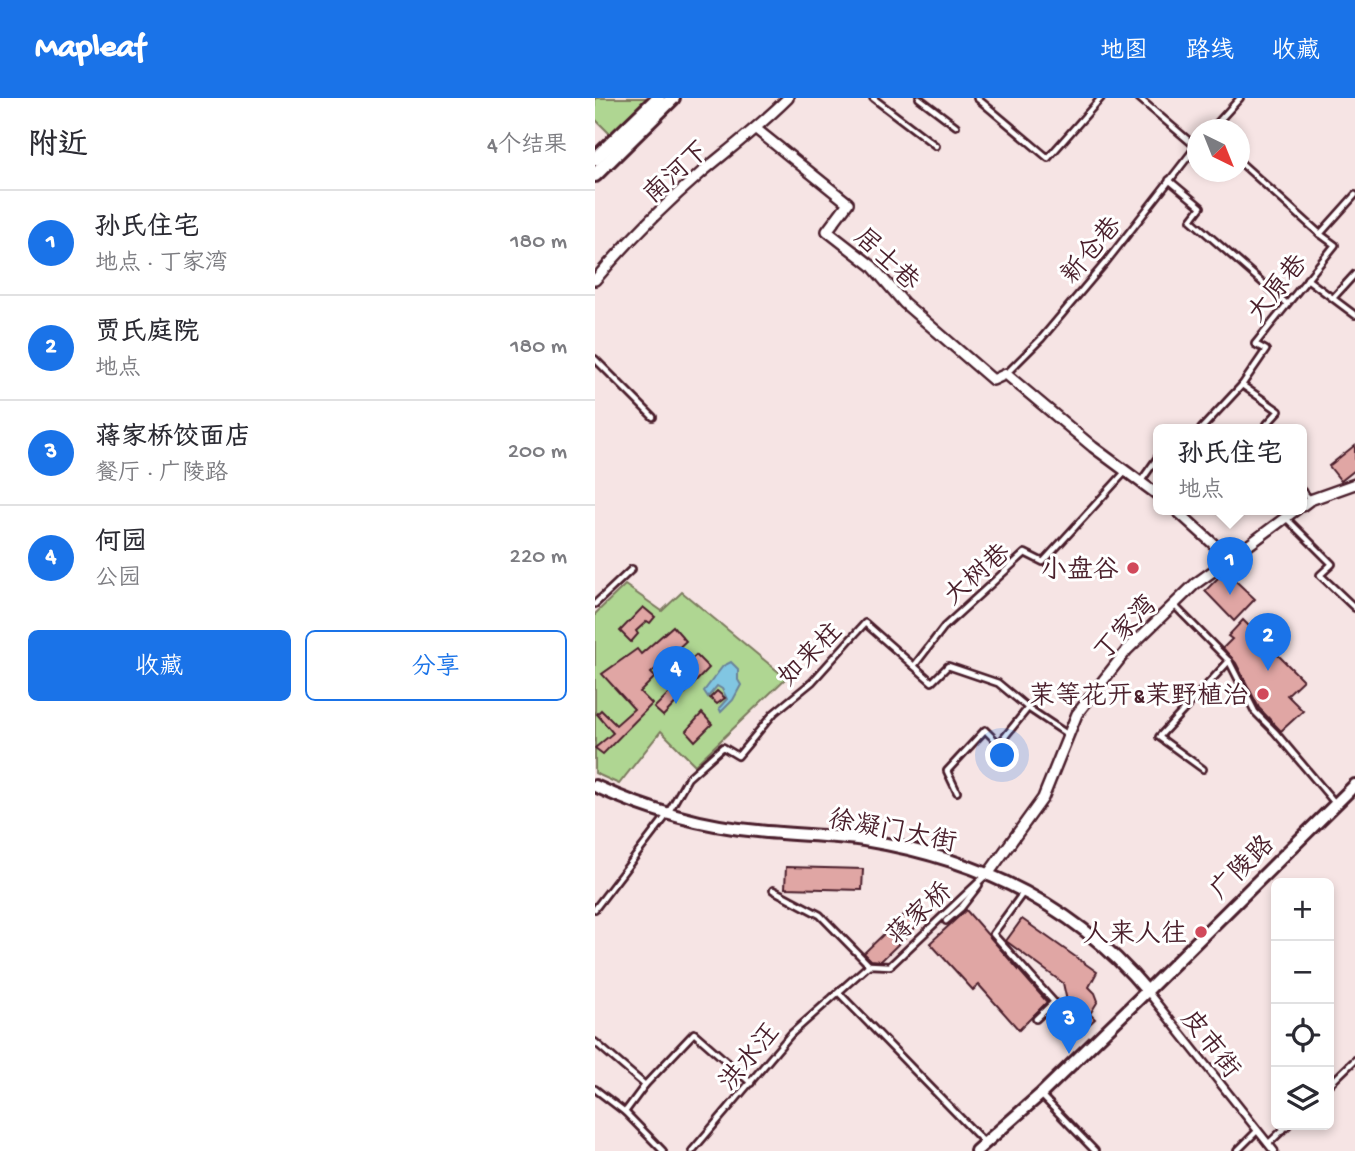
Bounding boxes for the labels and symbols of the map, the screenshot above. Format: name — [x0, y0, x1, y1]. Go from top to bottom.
north arrow — [1187, 119, 1250, 182]
street label: 南河下 — [637, 135, 717, 212]
street label: 新仓巷 — [1055, 211, 1130, 292]
street label: 居士巷 — [846, 222, 925, 299]
street label: 大原巷 — [1241, 249, 1316, 330]
pin: 1 — [1207, 537, 1253, 595]
street label: 大树巷 — [938, 538, 1019, 614]
place label: 小盘谷 — [1041, 555, 1119, 588]
marker: 小盘谷 — [1125, 560, 1141, 576]
street label: 丁家湾 — [1088, 590, 1165, 669]
pin: 2 — [1245, 613, 1291, 671]
street label: 如来柱 — [772, 616, 851, 695]
pin: 4 — [653, 646, 699, 704]
place label: 茉等花开&茉野植治 — [1029, 681, 1249, 714]
marker: 茉等花开&茉野植治 — [1255, 686, 1271, 702]
your location — [985, 738, 1019, 772]
street label: 徐凝门大街 — [825, 805, 959, 861]
street label: 广陵路 — [1204, 829, 1283, 908]
street label: 蒋家桥 — [881, 876, 960, 953]
place label: 人来人往 — [1083, 919, 1187, 952]
marker: 人来人往 — [1193, 924, 1209, 940]
pin: 3 — [1046, 996, 1092, 1054]
street label: 皮市街 — [1172, 1004, 1246, 1086]
street label: 洪水汪 — [714, 1018, 788, 1099]

